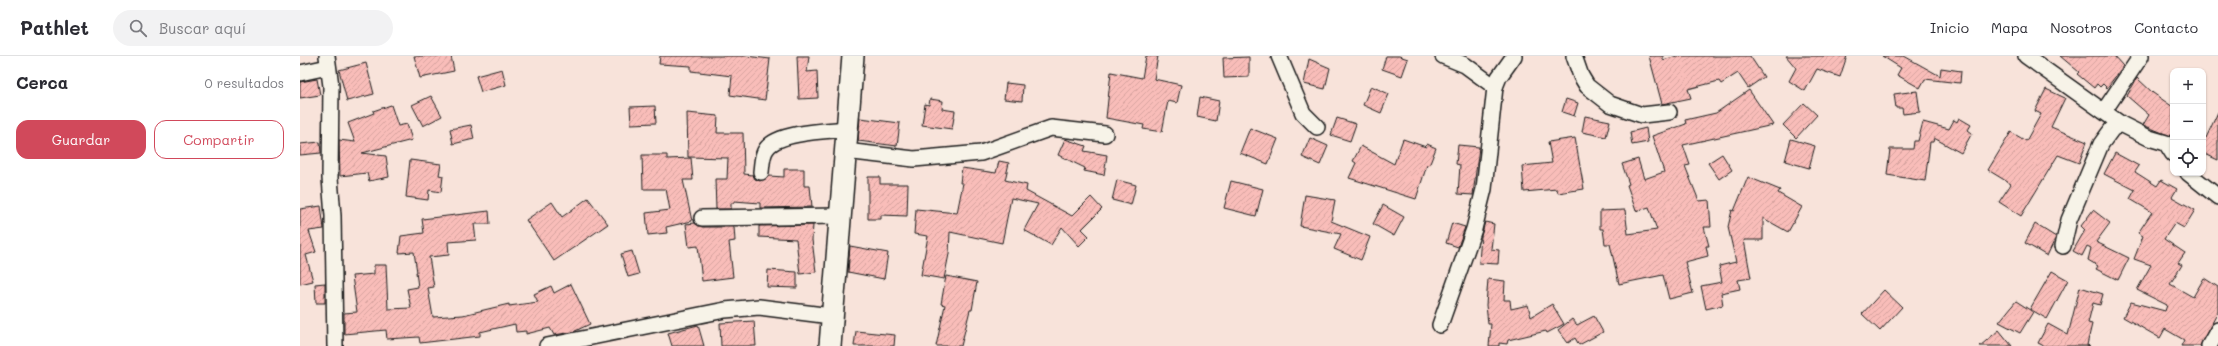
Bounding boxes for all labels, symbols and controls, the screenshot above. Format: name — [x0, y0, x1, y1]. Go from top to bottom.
search box — [113, 10, 393, 46]
text: Pathlet — [20, 15, 89, 40]
icon: search — [127, 17, 149, 39]
text: Buscar aquí — [159, 18, 246, 38]
text: Inicio — [1930, 18, 1969, 37]
text: Mapa — [1991, 18, 2028, 37]
text: Nosotros — [2050, 18, 2112, 37]
text: Contacto — [2134, 18, 2198, 37]
map controls — [2170, 68, 2206, 176]
button: + — [2170, 68, 2206, 104]
text: Cerca — [16, 71, 68, 93]
text: 0 resultados — [204, 74, 284, 91]
button: − — [2170, 104, 2206, 140]
button: Guardar — [16, 120, 146, 159]
button: Compartir — [154, 120, 284, 159]
button: locate — [2170, 140, 2206, 176]

